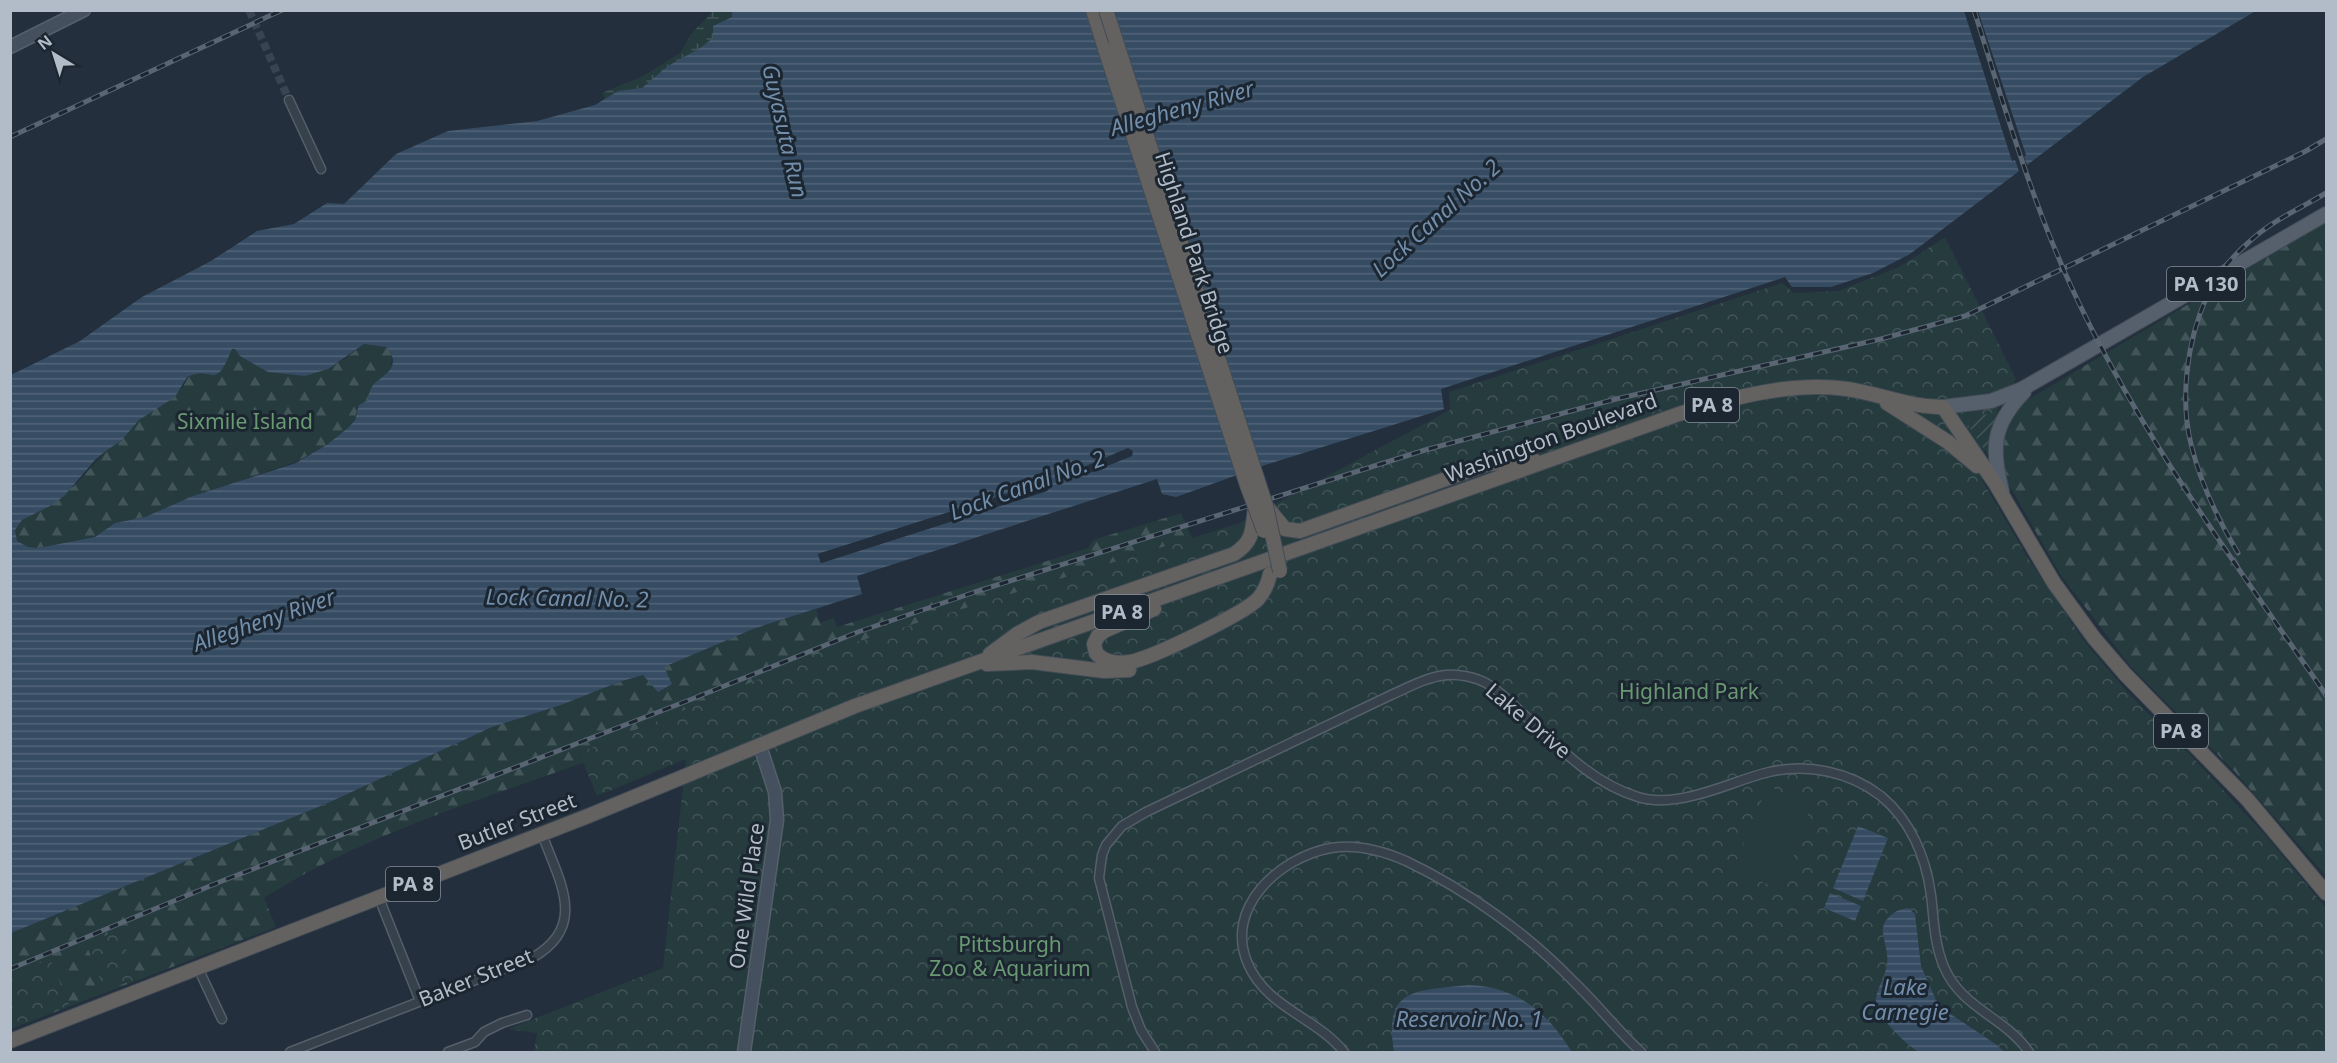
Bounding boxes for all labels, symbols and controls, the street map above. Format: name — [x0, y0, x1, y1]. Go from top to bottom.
north arrow — [24, 24, 84, 84]
text: N — [33, 30, 57, 55]
water label: Guyasuta Run — [756, 61, 816, 201]
water label: Allegheny River — [1104, 72, 1258, 142]
street label: Highland Park Bridge — [1149, 148, 1241, 357]
water label: Lock Canal No. 2 — [1365, 152, 1506, 283]
road number: PA 130 — [2167, 267, 2245, 301]
street label: Washington Boulevard — [1441, 386, 1661, 488]
road number: PA 8 — [1685, 388, 1739, 422]
park label: Sixmile Island — [177, 407, 313, 435]
water label: Lock Canal No. 2 — [945, 442, 1108, 526]
water label: Allegheny River — [187, 580, 340, 658]
water label: Lock Canal No. 2 — [485, 581, 649, 613]
road number: PA 8 — [1095, 595, 1149, 629]
street label: Lake Drive — [1480, 676, 1577, 764]
park label: Highland Park — [1619, 677, 1760, 705]
road number: PA 8 — [2154, 714, 2208, 748]
street label: Butler Street — [454, 786, 580, 856]
street label: One Wild Place — [722, 821, 770, 971]
road number: PA 8 — [386, 867, 440, 901]
park label: Pittsburgh Zoo & Aquarium — [929, 930, 1091, 982]
street label: Baker Street — [414, 941, 537, 1013]
water label: Lake Carnegie — [1861, 971, 1949, 1026]
water label: Reservoir No. 1 — [1395, 1003, 1543, 1033]

